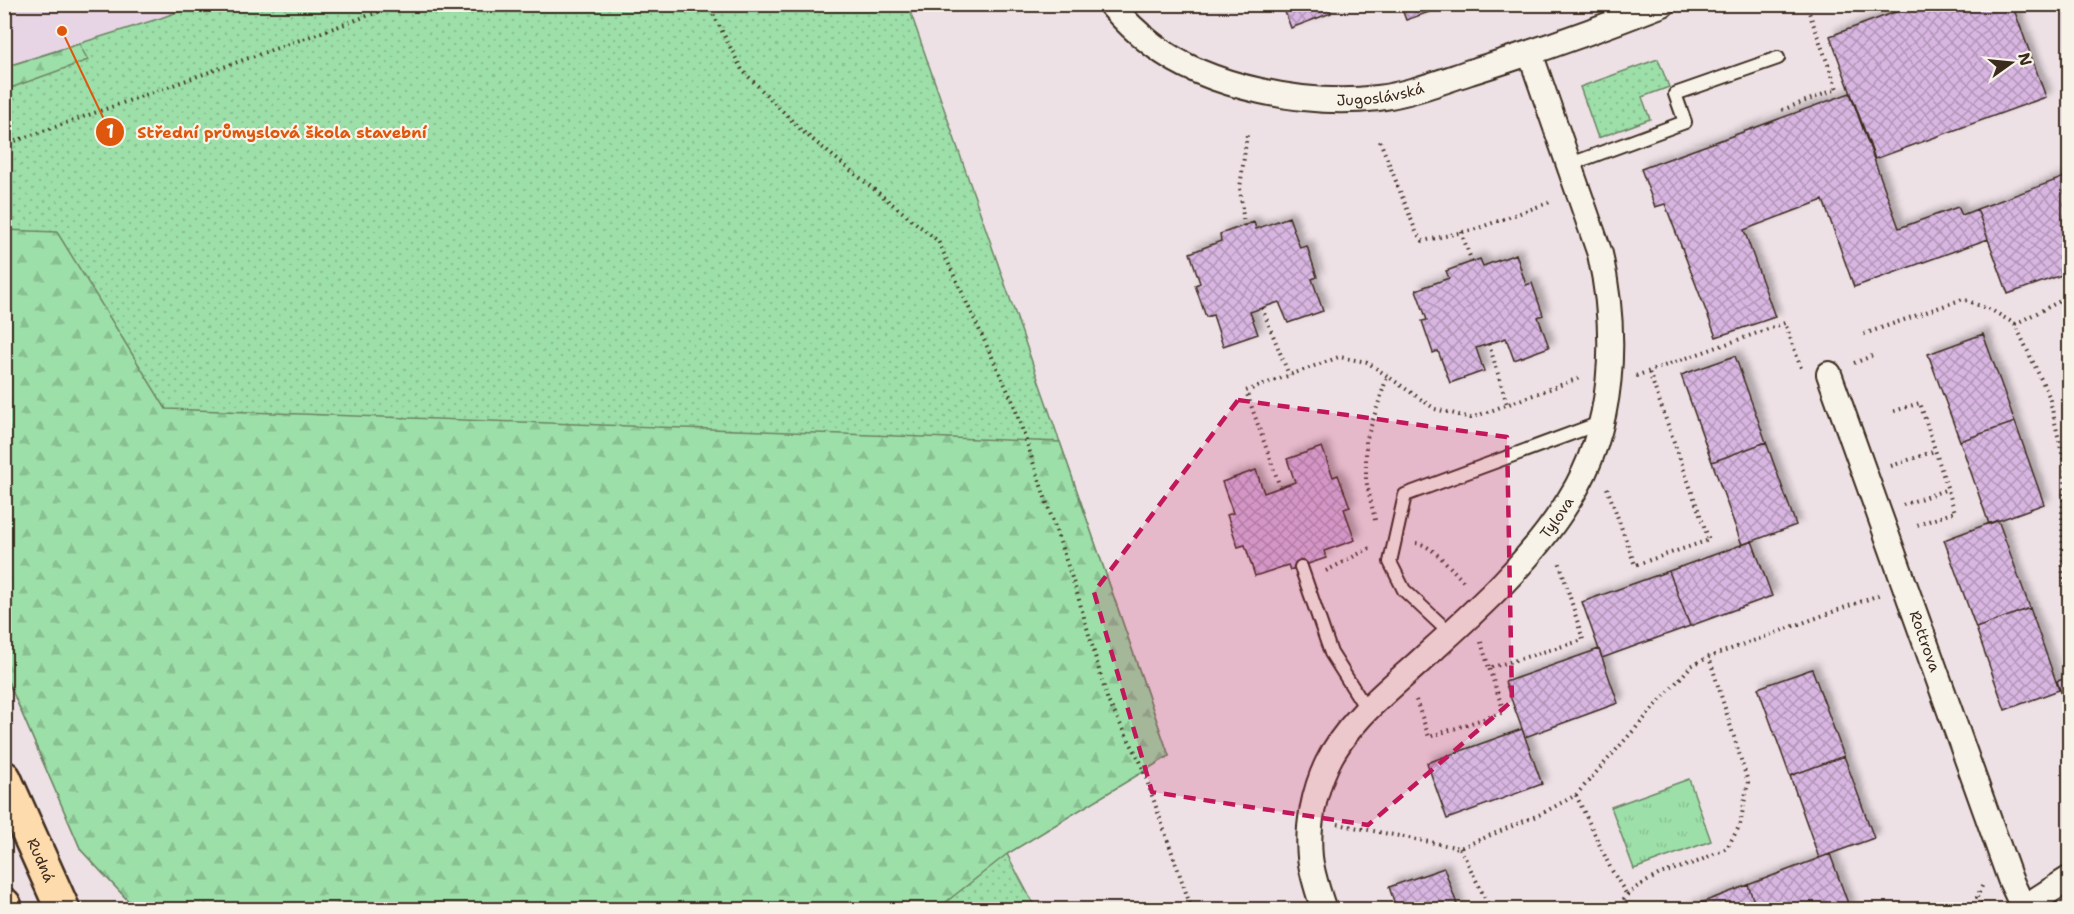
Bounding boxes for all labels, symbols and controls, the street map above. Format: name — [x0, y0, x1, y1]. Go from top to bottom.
north arrow — [1981, 33, 2041, 93]
text: N — [2013, 50, 2037, 68]
street label: Jugoslávská — [1336, 78, 1427, 110]
callout: Střední průmyslová škola stavební — [95, 115, 438, 149]
text: 1 — [106, 120, 114, 144]
text: Střední průmyslová škola stavební — [137, 122, 428, 143]
street label: Tylova — [1536, 493, 1579, 543]
street label: Rottrova — [1905, 608, 1945, 675]
street label: Rudná — [22, 835, 60, 886]

